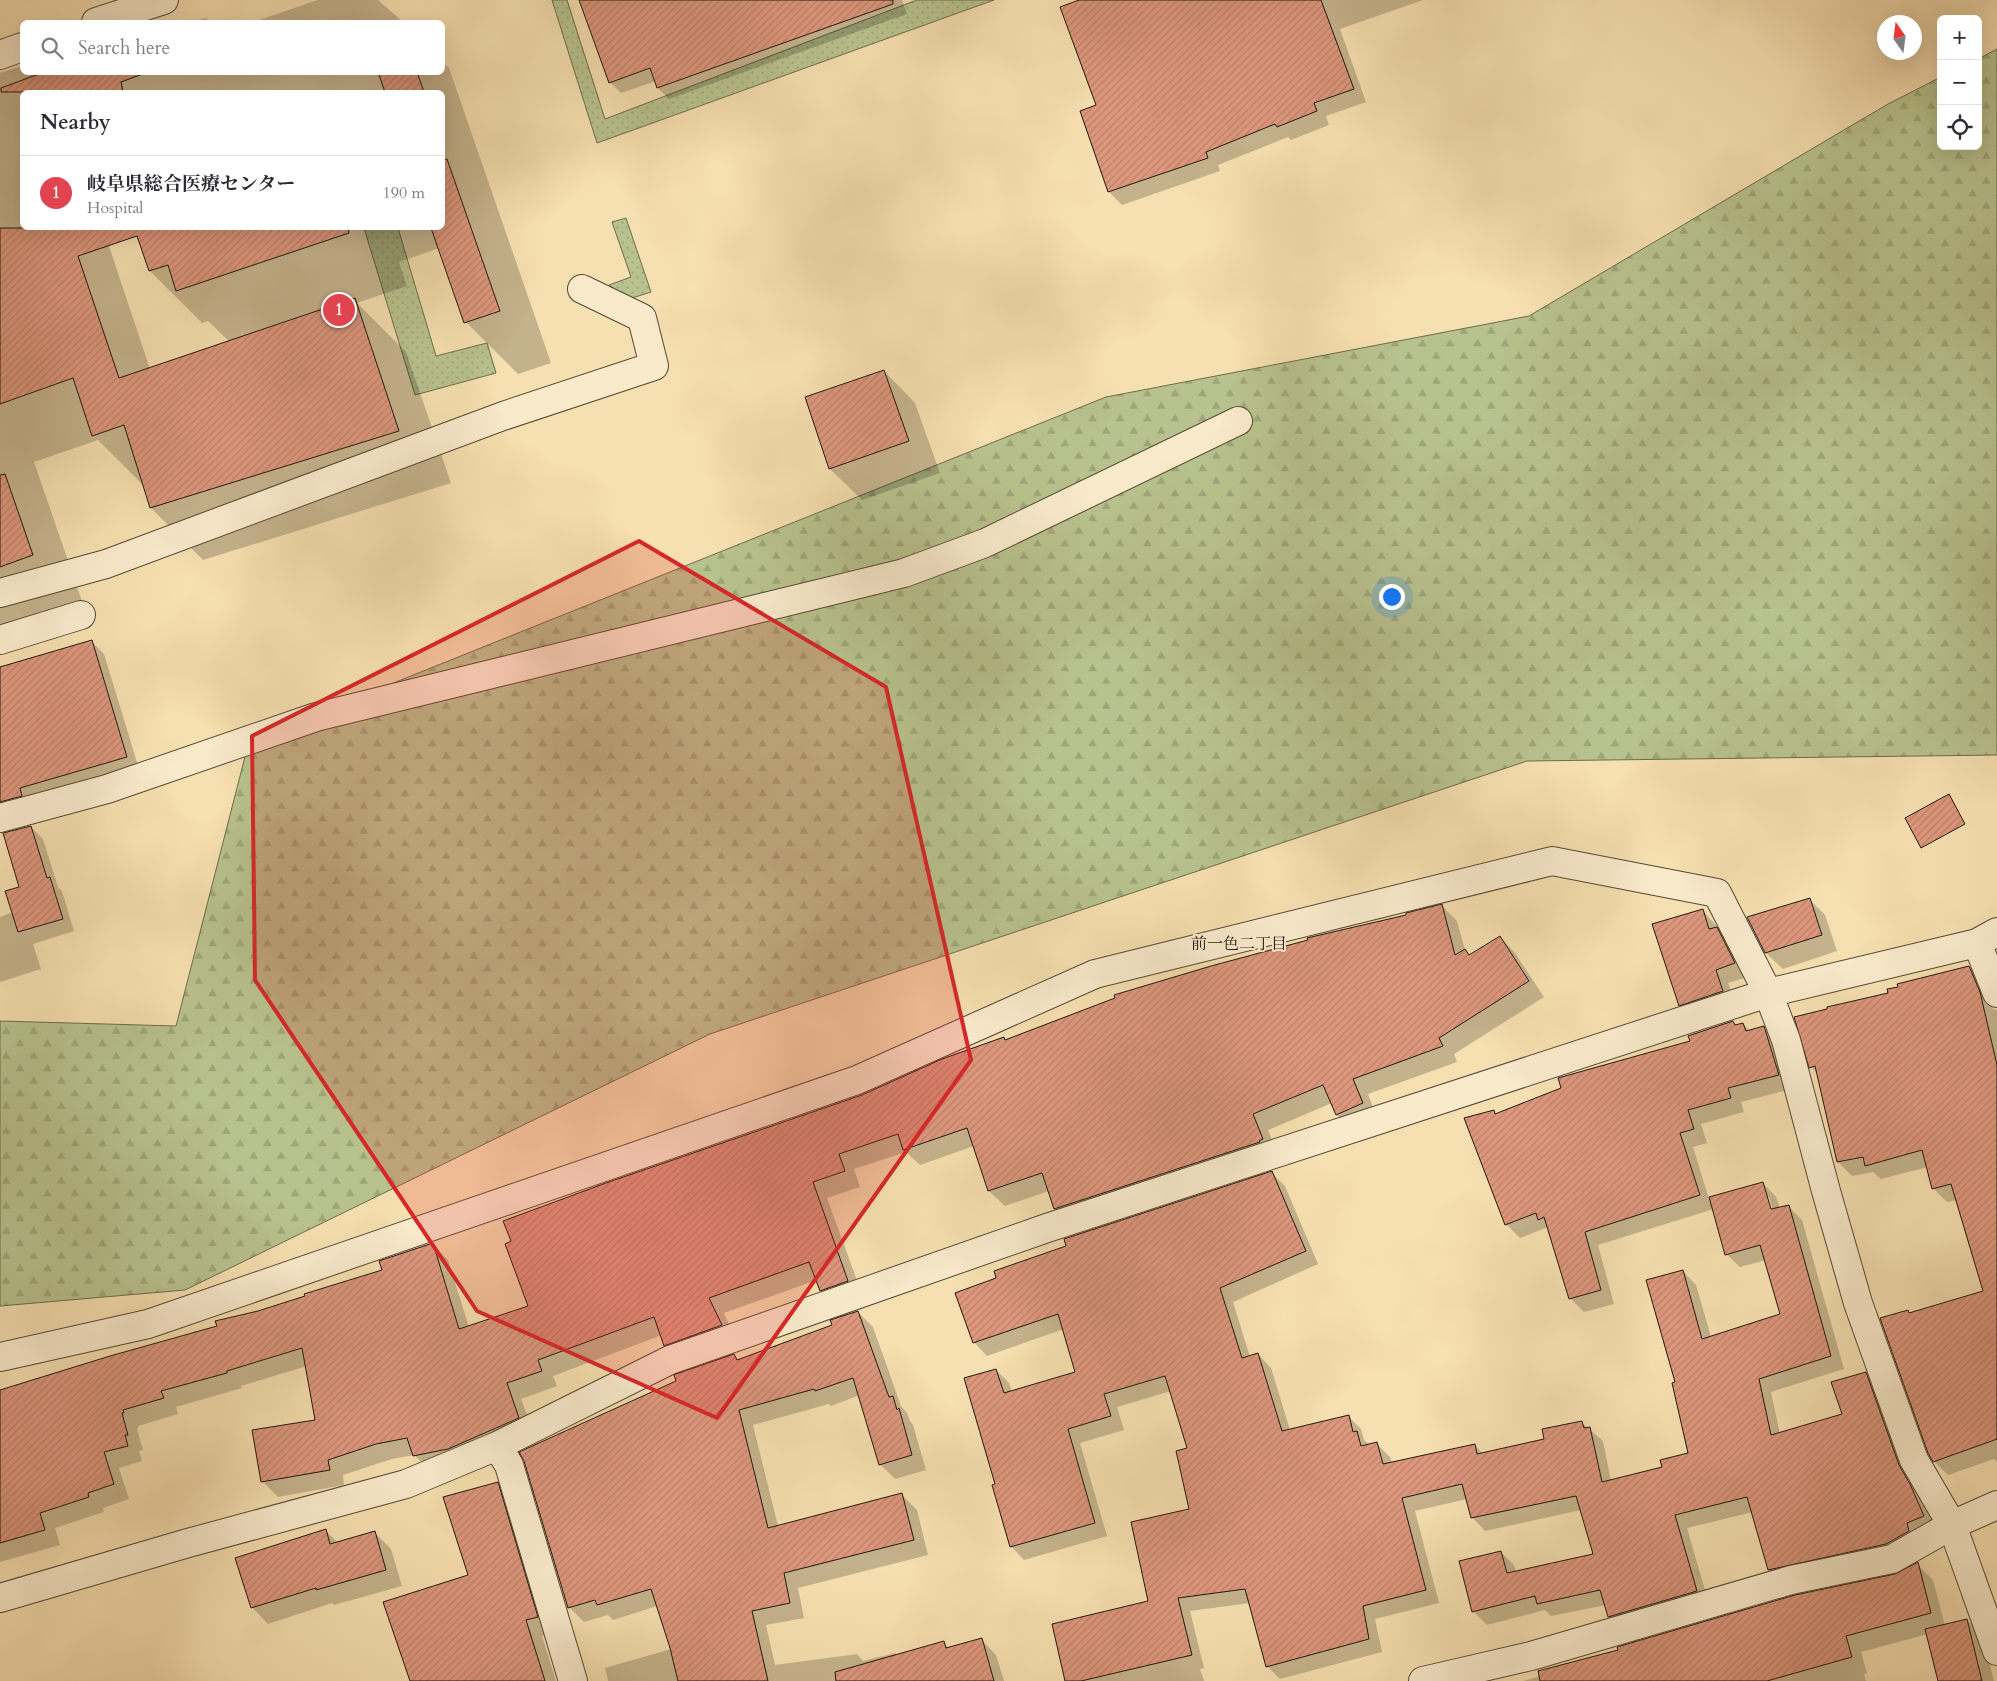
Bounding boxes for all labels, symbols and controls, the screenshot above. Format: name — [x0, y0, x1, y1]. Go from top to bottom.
north arrow — [1877, 15, 1922, 60]
map controls — [1937, 15, 1982, 150]
button: + — [1937, 15, 1982, 60]
search box — [20, 20, 445, 75]
icon: search — [38, 34, 66, 62]
text: Search here — [78, 35, 170, 61]
button: − — [1937, 60, 1982, 105]
button: locate — [1937, 105, 1982, 150]
text: Nearby — [40, 108, 111, 137]
text: 岐阜県総合医療センター — [87, 171, 295, 197]
text: 1 — [52, 182, 60, 204]
text: 190 m — [383, 182, 425, 204]
text: Hospital — [87, 197, 143, 219]
pin: 1 — [323, 291, 355, 329]
your location — [1379, 584, 1405, 610]
district label: 前一色二丁目 — [1191, 933, 1287, 955]

